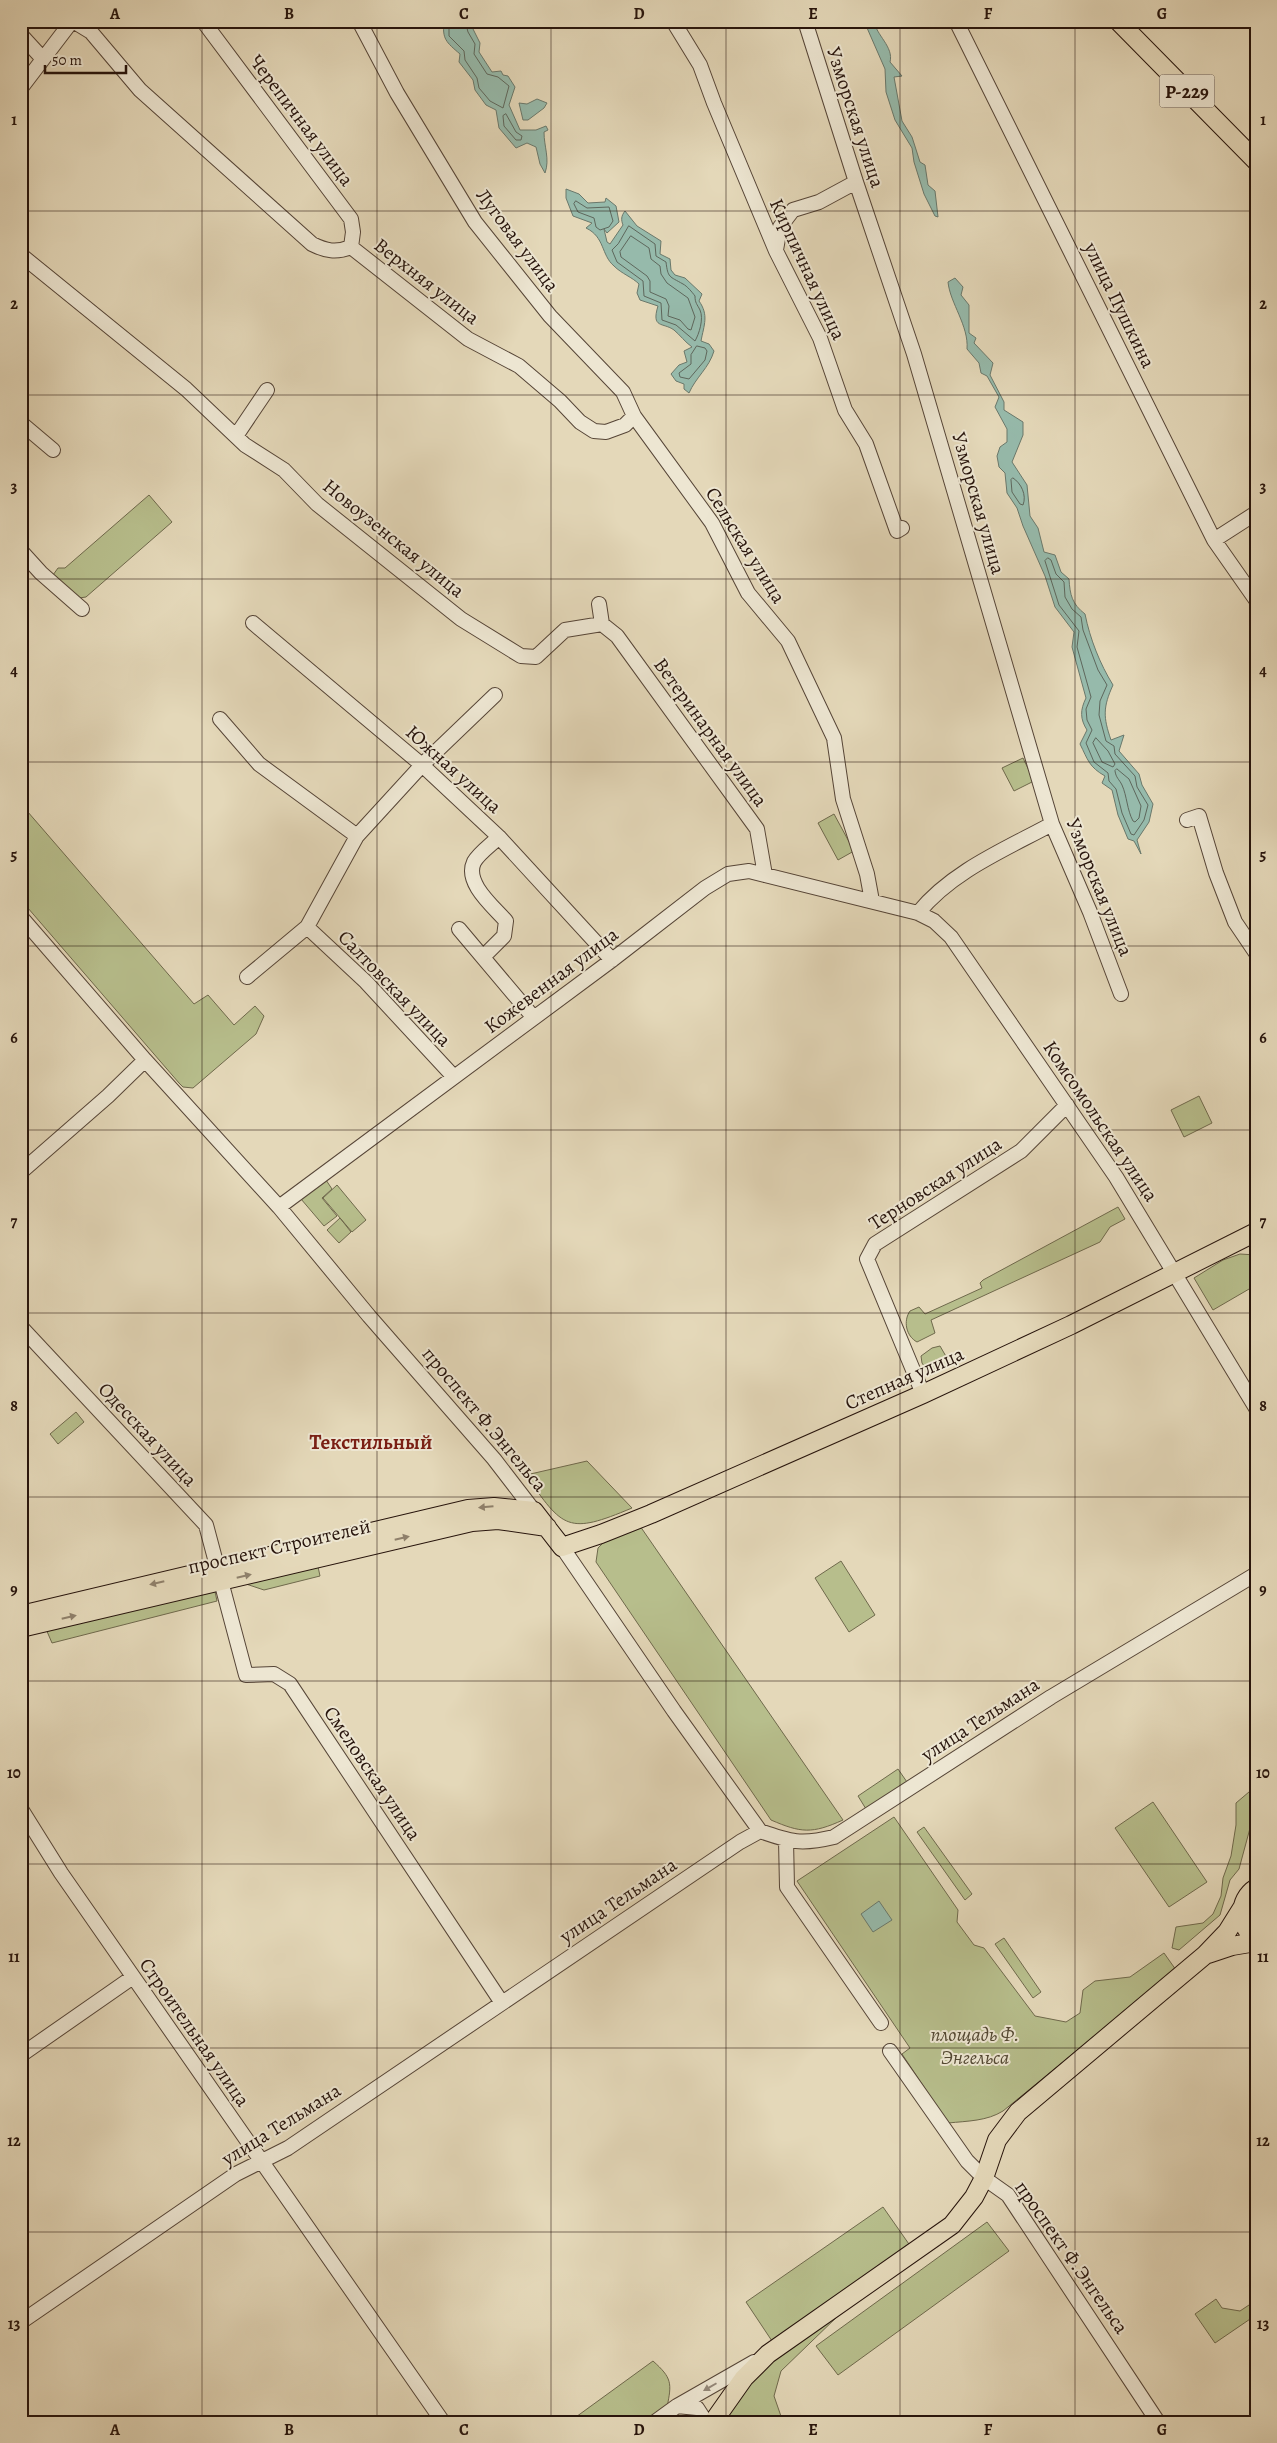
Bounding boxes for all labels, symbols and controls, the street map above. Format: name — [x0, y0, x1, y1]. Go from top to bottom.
text: A — [109, 3, 121, 25]
text: B — [284, 3, 294, 25]
text: C — [459, 3, 469, 25]
text: D — [633, 3, 645, 25]
text: E — [808, 3, 818, 25]
text: F — [984, 3, 993, 25]
text: G — [1157, 3, 1167, 25]
scale bar — [45, 42, 126, 74]
street label: Узморская улица — [820, 43, 891, 192]
street label: Черепичная улица — [243, 49, 361, 192]
text: 50 m — [52, 50, 82, 70]
road number: Р-229 — [1160, 74, 1214, 108]
text: 1 — [11, 109, 17, 131]
text: 1 — [1260, 109, 1266, 131]
street label: Луговая улица — [470, 183, 566, 298]
street label: Кирпичная улица — [763, 194, 852, 345]
street label: Верхняя улица — [368, 232, 486, 332]
street label: улица Пушкина — [1077, 237, 1162, 373]
text: 2 — [10, 293, 18, 315]
text: 2 — [1259, 293, 1267, 315]
street label: Узморская улица — [945, 429, 1012, 578]
street label: Новоузенская улица — [317, 473, 471, 604]
text: 3 — [11, 476, 18, 498]
text: 3 — [1260, 476, 1267, 498]
street label: Сельская улица — [699, 482, 793, 609]
street label: Ветеринарная улица — [647, 652, 774, 813]
text: 4 — [10, 660, 18, 682]
text: 4 — [1259, 660, 1267, 682]
street label: Южная улица — [400, 719, 508, 820]
street label: Узморская улица — [1060, 814, 1140, 961]
text: 5 — [11, 844, 18, 866]
text: 5 — [1260, 844, 1267, 866]
street label: Кожевенная улица — [479, 921, 625, 1040]
street label: Салтовская улица — [332, 924, 458, 1053]
text: 6 — [10, 1027, 18, 1049]
text: 6 — [1259, 1027, 1267, 1049]
street label: Комсомольская улица — [1037, 1035, 1165, 1208]
street label: Терновская улица — [864, 1130, 1007, 1236]
text: 7 — [11, 1211, 18, 1233]
text: 7 — [1260, 1211, 1267, 1233]
street label: Степная улица — [841, 1340, 969, 1417]
street label: проспект Ф.Энгельса — [416, 1341, 554, 1498]
street label: Одесская улица — [92, 1376, 204, 1493]
text: 8 — [10, 1395, 18, 1417]
text: 8 — [1259, 1395, 1267, 1417]
district label: Текстильный — [310, 1428, 432, 1456]
one-way arrow — [477, 1504, 493, 1512]
street label: проспект Строителей — [185, 1512, 373, 1581]
one-way arrow — [395, 1534, 410, 1542]
one-way arrow — [236, 1572, 251, 1580]
text: 9 — [10, 1579, 18, 1601]
one-way arrow — [149, 1579, 164, 1587]
text: 9 — [1259, 1579, 1267, 1601]
one-way arrow — [61, 1613, 76, 1621]
street label: улица Тельмана — [915, 1671, 1045, 1768]
street label: Смеловская улица — [318, 1701, 428, 1846]
text: 10 — [7, 1762, 21, 1784]
text: 10 — [1256, 1762, 1270, 1784]
street label: улица Тельмана — [554, 1851, 683, 1950]
text: 11 — [8, 1946, 20, 1968]
text: 11 — [1257, 1946, 1269, 1968]
street label: Строительная улица — [133, 1952, 257, 2113]
park label: площадь Ф. Энгельса — [931, 2021, 1019, 2071]
street label: улица Тельмана — [216, 2077, 347, 2172]
text: 12 — [7, 2130, 21, 2152]
text: 12 — [1256, 2130, 1270, 2152]
street label: проспект Ф.Энгельса — [1008, 2175, 1135, 2340]
text: 13 — [8, 2313, 20, 2335]
text: 13 — [1257, 2313, 1269, 2335]
one-way arrow — [704, 2383, 717, 2392]
text: A — [109, 2419, 121, 2441]
text: B — [284, 2419, 294, 2441]
text: C — [459, 2419, 469, 2441]
text: D — [633, 2419, 645, 2441]
text: E — [808, 2419, 818, 2441]
text: F — [984, 2419, 993, 2441]
text: G — [1157, 2419, 1167, 2441]

